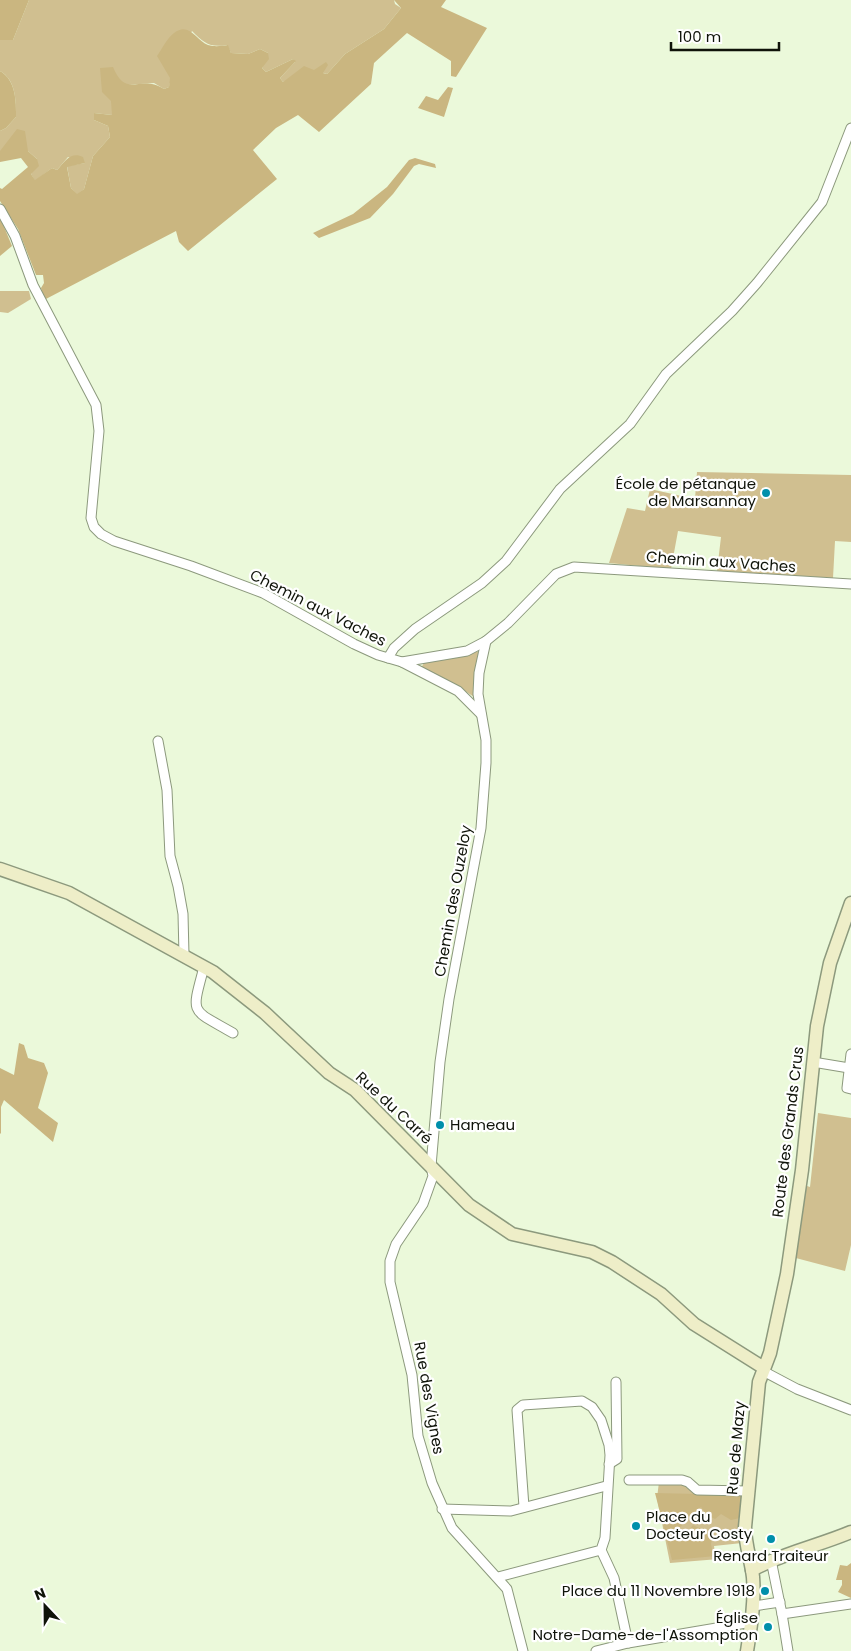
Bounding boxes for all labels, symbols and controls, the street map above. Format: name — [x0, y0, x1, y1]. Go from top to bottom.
scale bar — [671, 20, 778, 52]
text: 100 m — [678, 26, 721, 47]
place label: École de pétanque de Marsannay — [615, 473, 757, 511]
marker: École de pétanque de Marsannay — [760, 487, 772, 499]
street label: Chemin aux Vaches — [645, 546, 797, 577]
street label: Chemin aux Vaches — [247, 564, 390, 651]
street label: Chemin des Ouzeloy — [429, 823, 476, 978]
street label: Route des Grands Crus — [767, 1045, 808, 1219]
street label: Rue du Carré — [351, 1067, 437, 1149]
place label: Hameau — [450, 1114, 515, 1135]
marker: Hameau — [434, 1119, 446, 1131]
street label: Rue des Vignes — [409, 1340, 450, 1456]
street label: Rue de Mazy — [721, 1400, 750, 1496]
place label: Place du Docteur Costy — [646, 1506, 753, 1544]
marker: Place du Docteur Costy — [630, 1520, 642, 1532]
marker: Renard Traiteur — [765, 1533, 777, 1545]
place label: Renard Traiteur — [713, 1545, 829, 1566]
place label: Place du 11 Novembre 1918 — [562, 1580, 755, 1601]
north arrow — [20, 1581, 70, 1631]
text: N — [32, 1583, 49, 1605]
marker: Place du 11 Novembre 1918 — [759, 1585, 771, 1597]
place label: Église Notre-Dame-de-l'Assomption — [532, 1607, 758, 1645]
marker: Église Notre-Dame-de-l'Assomption — [762, 1621, 774, 1633]

